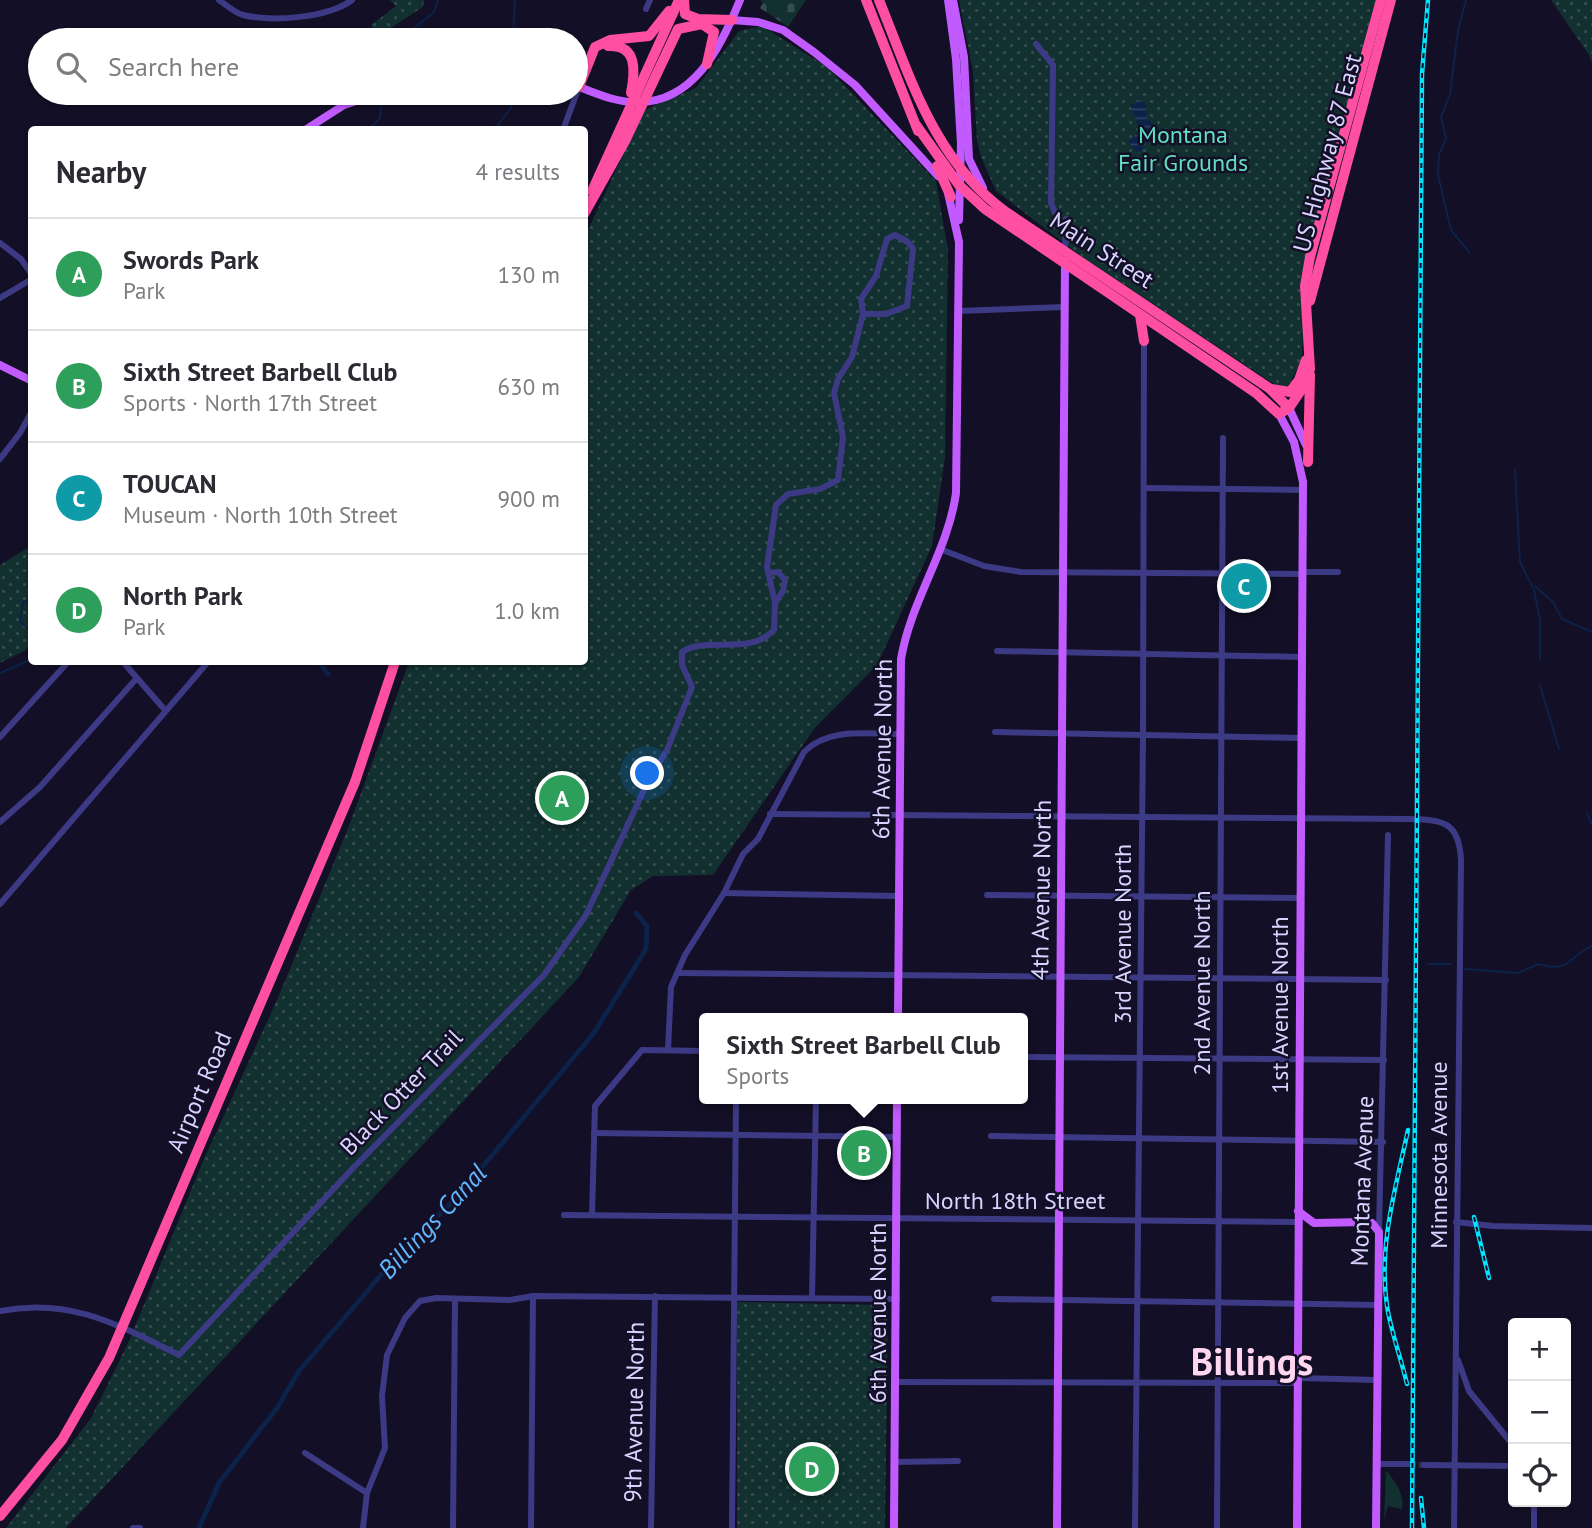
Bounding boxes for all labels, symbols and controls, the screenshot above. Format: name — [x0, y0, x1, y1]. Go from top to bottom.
search box — [28, 28, 588, 105]
icon: search — [52, 48, 90, 86]
text: Search here — [108, 50, 239, 83]
street label: US Highway 87 East — [1286, 50, 1368, 256]
park label: Montana Fair Grounds — [1118, 119, 1248, 178]
text: Nearby — [56, 152, 146, 191]
text: 4 results — [476, 157, 560, 186]
street label: Main Street — [1044, 205, 1160, 295]
text: Swords Park — [123, 243, 259, 276]
text: A — [72, 260, 86, 289]
text: 130 m — [498, 260, 560, 289]
text: Park — [123, 276, 165, 305]
text: Sixth Street Barbell Club — [123, 355, 397, 388]
text: B — [72, 372, 86, 401]
text: 630 m — [498, 372, 560, 401]
text: Sports · North 17th Street — [123, 388, 377, 417]
text: TOUCAN — [123, 467, 217, 500]
text: C — [73, 484, 85, 513]
text: 900 m — [498, 484, 560, 513]
text: Museum · North 10th Street — [123, 500, 398, 529]
pin: C — [1221, 560, 1267, 612]
text: North Park — [123, 579, 243, 612]
text: D — [72, 596, 86, 625]
text: 1.0 km — [494, 596, 560, 625]
text: Park — [123, 612, 165, 641]
street label: 6th Avenue North — [865, 658, 899, 840]
your location — [630, 756, 664, 790]
pin: A — [539, 772, 585, 824]
street label: 4th Avenue North — [1024, 799, 1058, 981]
street label: 3rd Avenue North — [1107, 844, 1138, 1024]
street label: 2nd Avenue North — [1186, 890, 1217, 1076]
street label: 1st Avenue North — [1264, 916, 1295, 1094]
popup — [699, 1013, 1028, 1104]
street label: Black Otter Trail — [333, 1022, 469, 1162]
street label: Airport Road — [160, 1027, 238, 1157]
text: Sixth Street Barbell Club — [726, 1028, 1001, 1061]
text: Sports — [726, 1061, 789, 1090]
street label: Minnesota Avenue — [1423, 1061, 1454, 1249]
street label: Montana Avenue — [1344, 1095, 1380, 1267]
pin: B — [841, 1127, 887, 1179]
water label: Billings Canal — [370, 1157, 494, 1285]
street label: North 18th Street — [925, 1185, 1105, 1216]
street label: 6th Avenue North — [862, 1223, 893, 1403]
map controls — [1508, 1318, 1571, 1507]
button: + — [1508, 1318, 1571, 1381]
street label: 9th Avenue North — [617, 1321, 651, 1503]
district label: Billings — [1191, 1336, 1313, 1385]
button: − — [1508, 1381, 1571, 1444]
pin: D — [789, 1443, 835, 1495]
button: locate — [1508, 1444, 1571, 1507]

